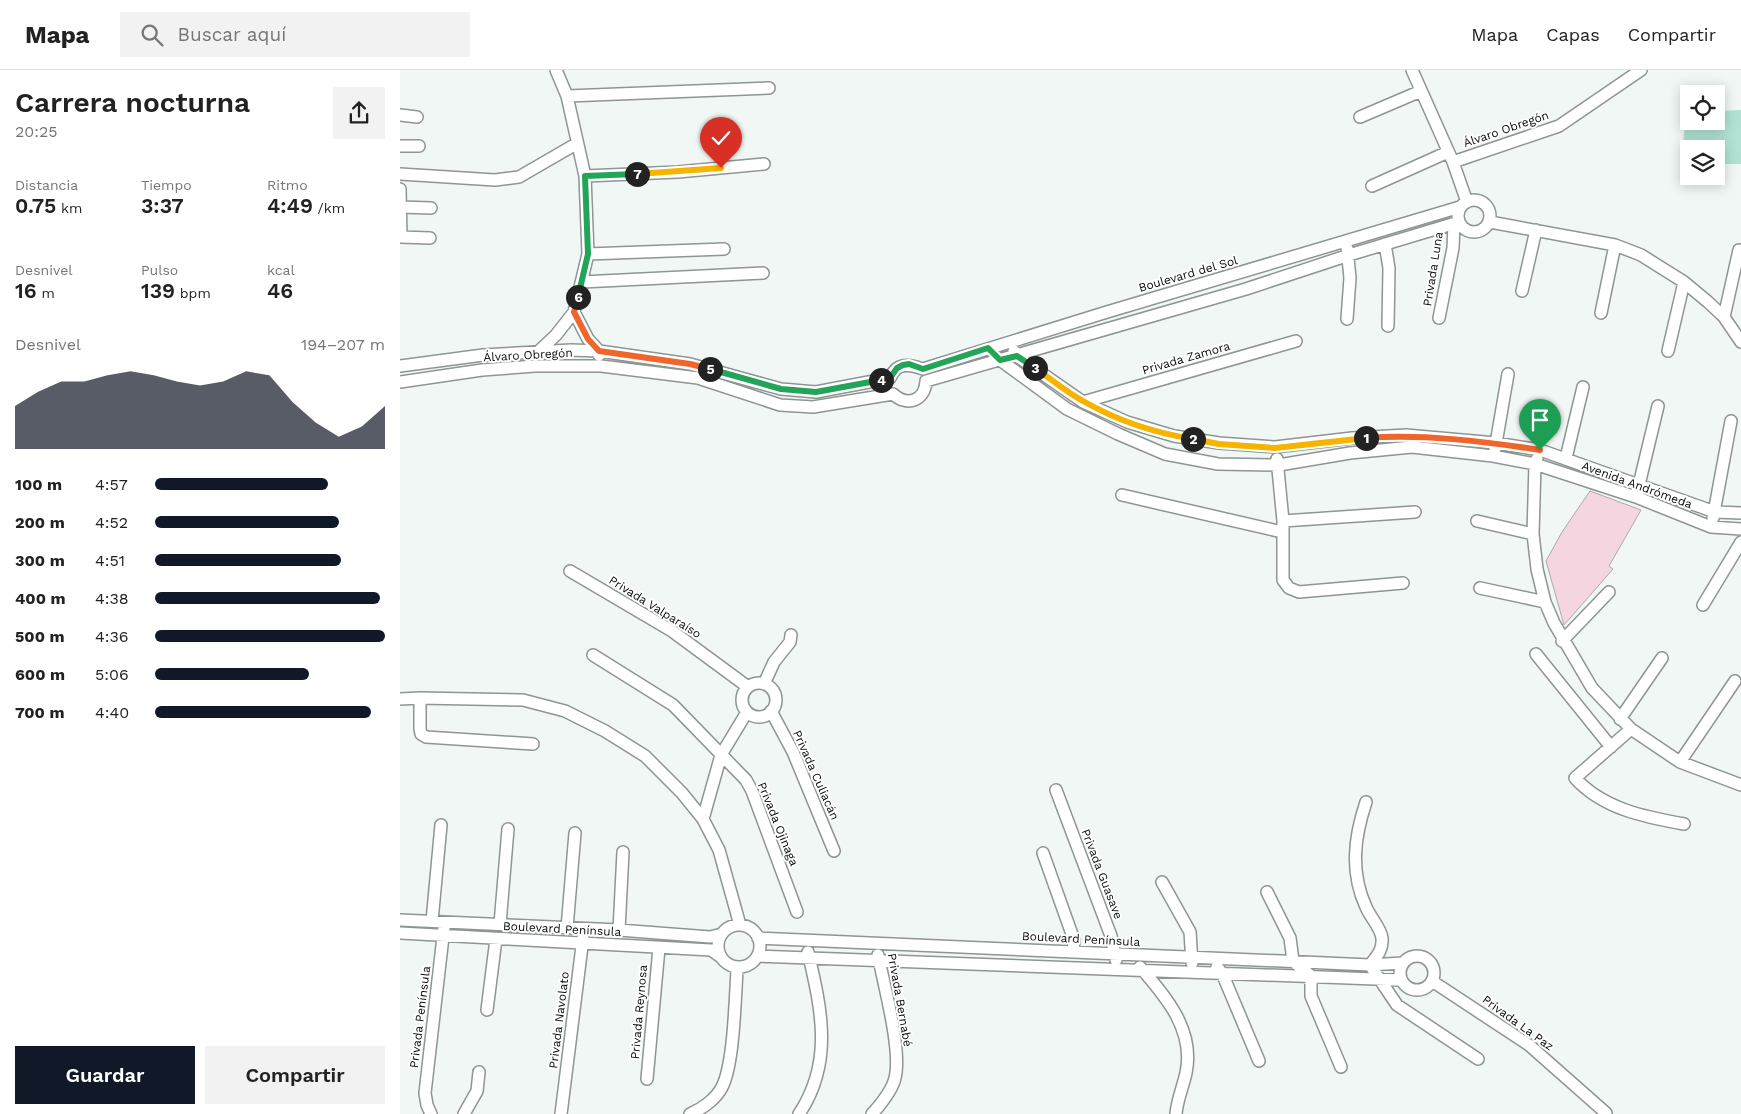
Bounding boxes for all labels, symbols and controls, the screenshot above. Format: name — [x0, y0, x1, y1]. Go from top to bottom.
search box — [120, 12, 470, 57]
text: Mapa — [25, 21, 90, 49]
icon: search — [138, 21, 166, 49]
text: Buscar aquí — [178, 23, 286, 46]
text: Mapa — [1471, 24, 1518, 45]
text: Capas — [1546, 24, 1600, 45]
text: Compartir — [1628, 24, 1716, 45]
map controls — [1680, 85, 1725, 185]
button: locate — [1680, 85, 1725, 130]
text: Carrera nocturna — [15, 86, 250, 119]
button: share — [333, 87, 385, 139]
street label: Álvaro Obregón — [1461, 108, 1551, 150]
pin — [700, 117, 742, 168]
text: 20:25 — [15, 122, 58, 141]
icon: check — [707, 124, 735, 152]
button: layers — [1680, 140, 1725, 185]
pin: 7 — [624, 162, 650, 186]
text: 7 — [633, 166, 642, 182]
text: Distancia — [15, 177, 78, 193]
text: Tiempo — [141, 177, 192, 193]
text: Ritmo — [267, 177, 308, 193]
text: 0.75 — [15, 193, 56, 218]
text: 3:37 — [141, 193, 184, 218]
text: 4:49 — [267, 193, 313, 218]
text: km — [56, 200, 82, 216]
text: /km — [313, 200, 345, 216]
street label: Privada Luna — [1420, 231, 1446, 307]
street label: Boulevard del Sol — [1137, 253, 1239, 295]
text: Desnivel — [15, 262, 73, 278]
text: Pulso — [141, 262, 178, 278]
text: kcal — [267, 262, 295, 278]
text: 16 — [15, 278, 37, 303]
text: 139 — [141, 278, 175, 303]
text: 46 — [267, 278, 293, 303]
pin: 6 — [566, 284, 590, 310]
text: m — [37, 285, 55, 301]
text: bpm — [175, 285, 211, 301]
text: 6 — [574, 289, 583, 305]
text: Desnivel — [15, 335, 81, 354]
text: 194–207 m — [301, 335, 385, 354]
street label: Privada Zamora — [1140, 339, 1232, 377]
street label: Álvaro Obregón — [483, 346, 573, 364]
pin: 5 — [698, 356, 722, 382]
pin: 3 — [1022, 356, 1048, 380]
text: 3 — [1031, 360, 1040, 376]
text: 5 — [706, 361, 715, 377]
pin: 4 — [868, 368, 894, 392]
text: 4 — [877, 372, 886, 388]
pin — [1519, 399, 1561, 450]
icon: arrive — [1526, 406, 1554, 434]
pin: 2 — [1180, 426, 1206, 452]
pin: 1 — [1354, 426, 1378, 450]
text: 1 — [1363, 430, 1370, 446]
text: 2 — [1189, 431, 1198, 447]
street label: Avenida Andrómeda — [1580, 459, 1694, 512]
text: 100 m — [15, 475, 62, 494]
text: 4:57 — [95, 475, 128, 494]
text: 200 m — [15, 513, 65, 532]
text: 4:52 — [95, 513, 128, 532]
text: 300 m — [15, 551, 65, 570]
text: 4:51 — [95, 551, 125, 570]
street label: Privada Valparaíso — [606, 573, 704, 641]
text: 400 m — [15, 589, 66, 608]
text: 4:38 — [95, 589, 129, 608]
text: 500 m — [15, 627, 65, 646]
text: 4:36 — [95, 627, 129, 646]
text: 600 m — [15, 665, 65, 684]
text: 5:06 — [95, 665, 129, 684]
text: 700 m — [15, 703, 65, 722]
text: 4:40 — [95, 703, 129, 722]
street label: Privada Culiacán — [790, 728, 842, 822]
street label: Privada Ojinaga — [755, 780, 801, 868]
street label: Privada Guasave — [1078, 827, 1126, 921]
street label: Boulevard Península — [502, 919, 622, 939]
street label: Boulevard Península — [1021, 929, 1141, 949]
street label: Privada Bernabé — [885, 952, 915, 1048]
street label: Privada Reynosa — [628, 964, 650, 1060]
street label: Privada Península — [407, 965, 433, 1069]
street label: Privada Navolato — [546, 971, 572, 1069]
street label: Privada La Paz — [1480, 992, 1556, 1054]
button: Guardar — [15, 1046, 195, 1104]
button: Compartir — [205, 1046, 385, 1104]

